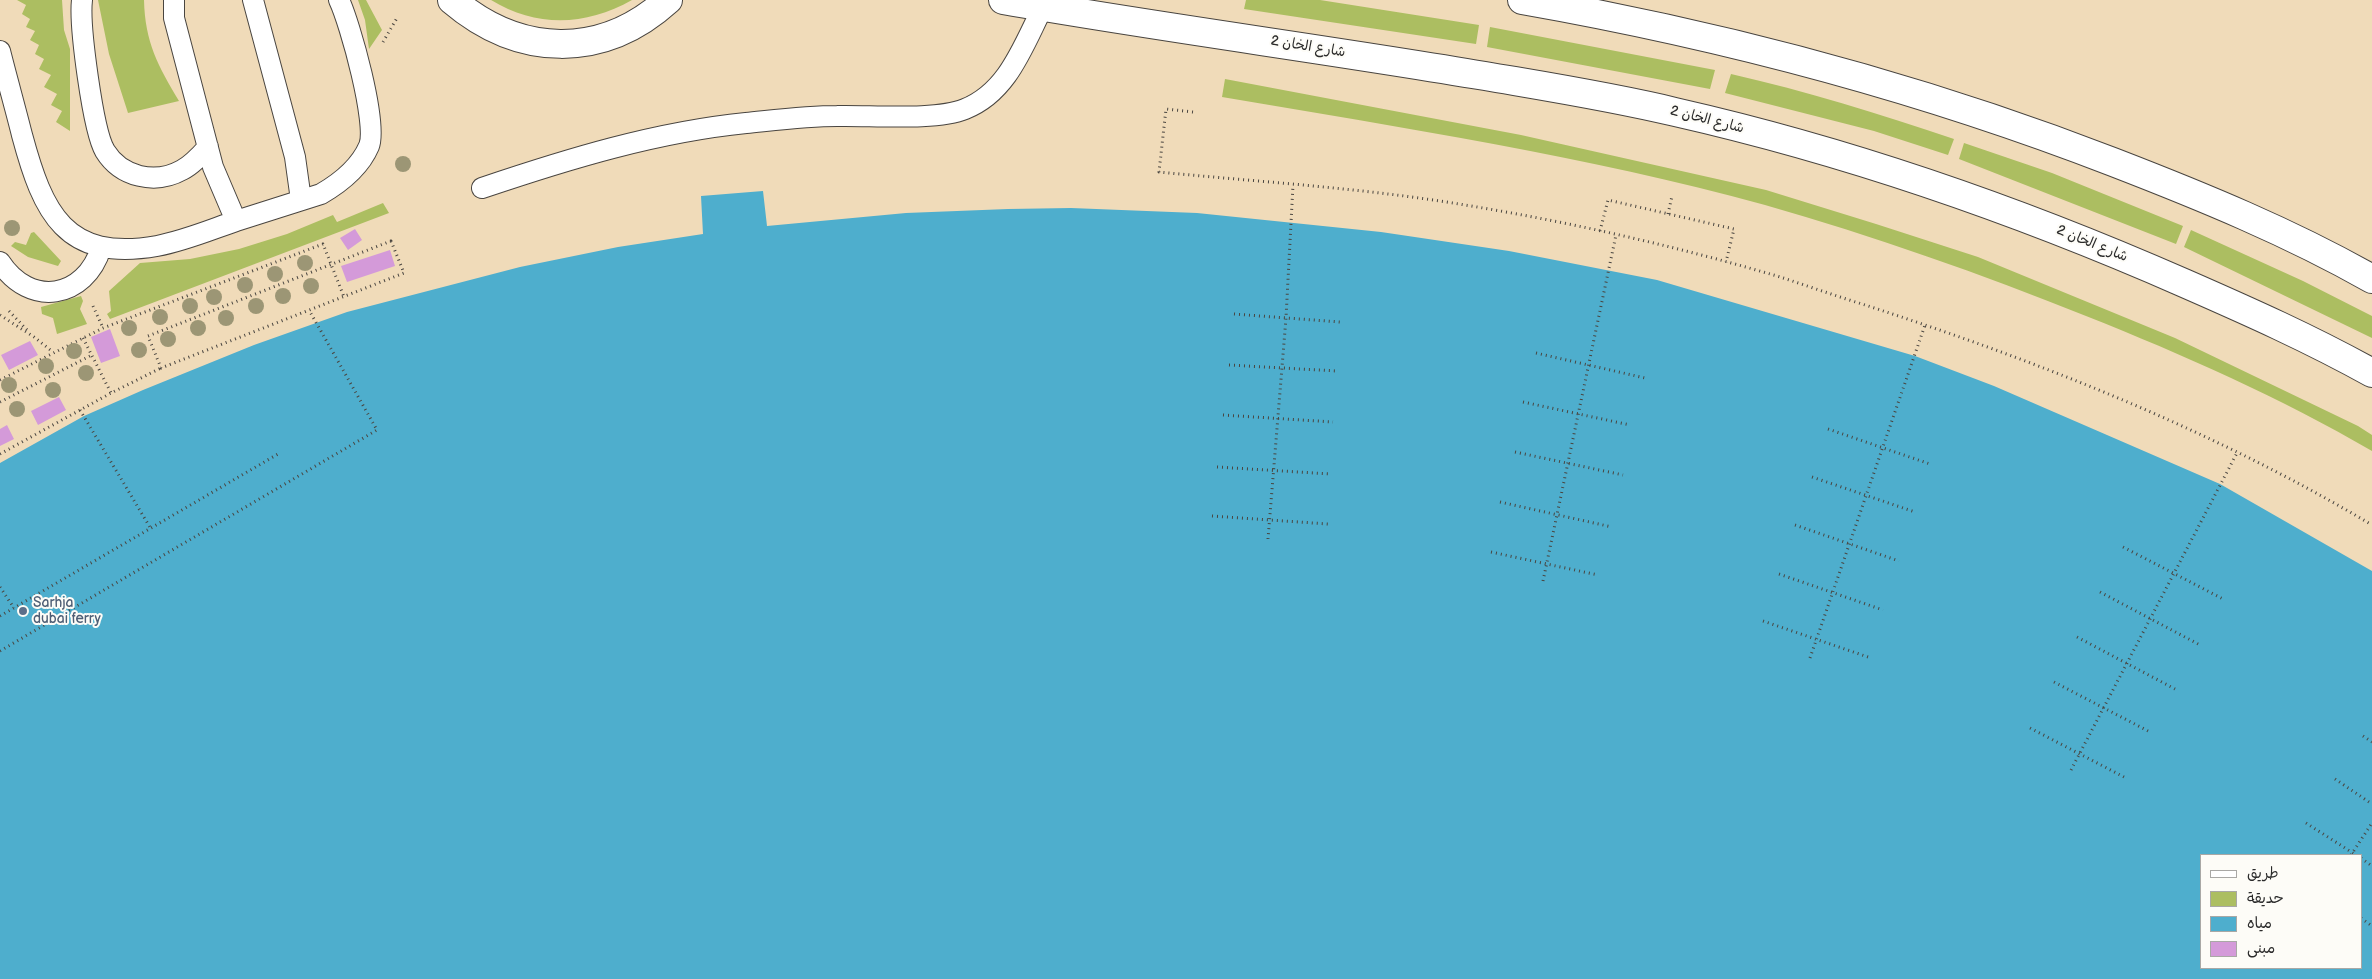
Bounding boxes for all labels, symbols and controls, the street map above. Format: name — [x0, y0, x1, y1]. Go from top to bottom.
street label: شارع الخان 2 — [1269, 33, 1347, 61]
street label: شارع الخان 2 — [1668, 103, 1746, 137]
street label: شارع الخان 2 — [2054, 222, 2130, 266]
place label: Sarhja dubai ferry — [33, 595, 101, 628]
marker: Sarhja dubai ferry — [17, 605, 29, 617]
legend — [2200, 854, 2362, 969]
text: طريق — [2247, 864, 2279, 883]
text: حديقة — [2247, 889, 2284, 908]
text: مياه — [2247, 914, 2272, 933]
text: مبنى — [2247, 939, 2275, 958]

